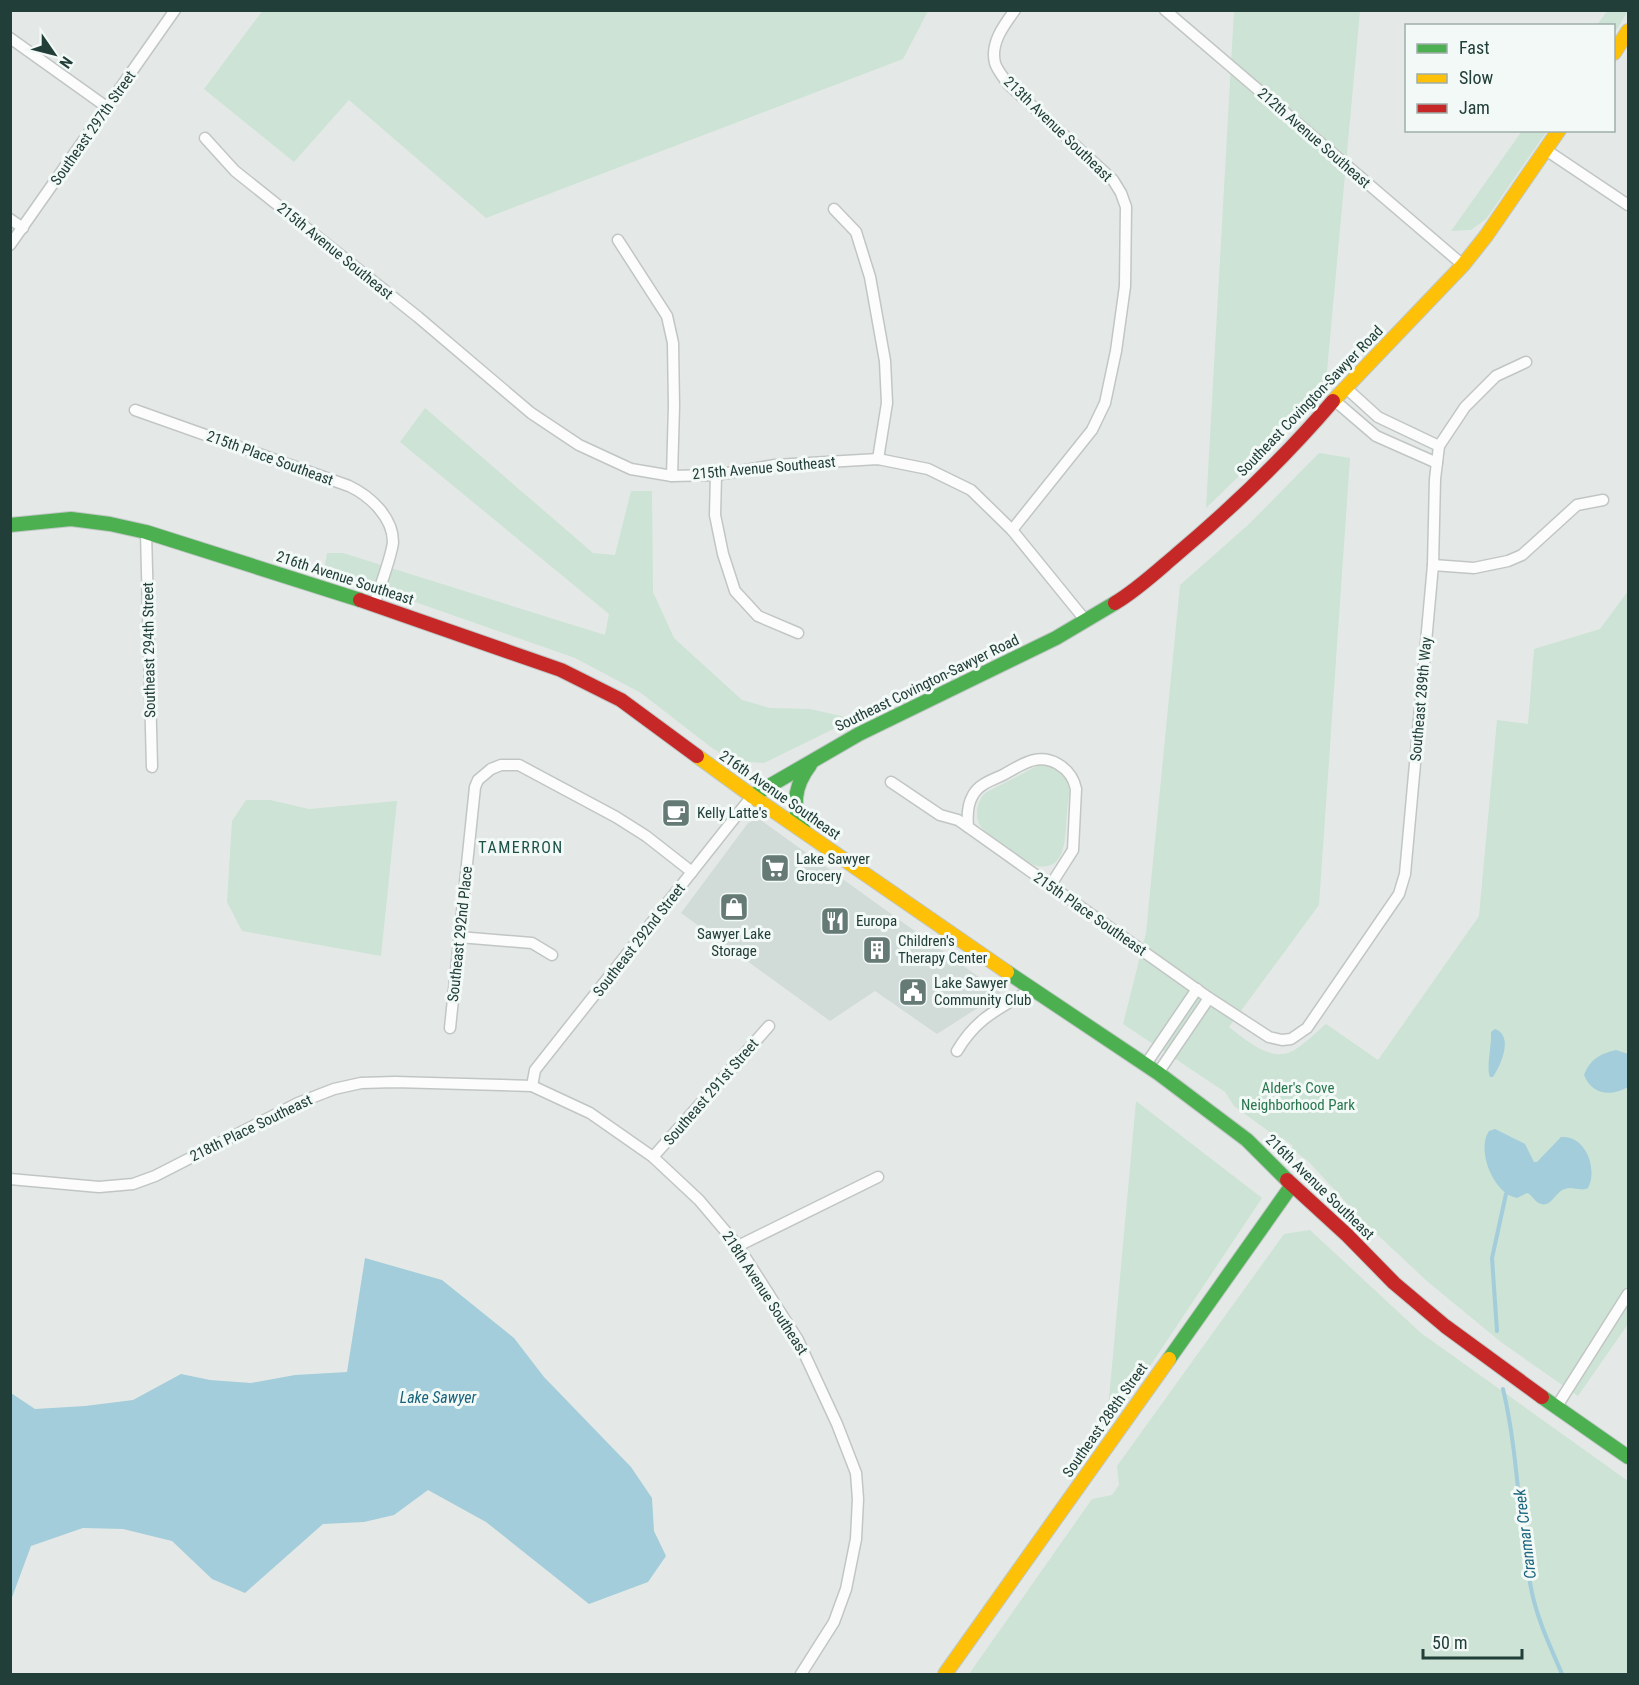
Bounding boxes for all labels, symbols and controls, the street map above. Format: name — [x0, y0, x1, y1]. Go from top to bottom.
north arrow — [24, 24, 84, 84]
legend — [1405, 24, 1615, 132]
text: Fast — [1459, 37, 1490, 58]
text: N — [55, 53, 76, 72]
street label: Southeast 297th Street — [47, 67, 139, 189]
text: Slow — [1459, 67, 1494, 88]
street label: 213th Avenue Southeast — [1000, 73, 1116, 185]
street label: 212th Avenue Southeast — [1254, 84, 1374, 192]
text: Jam — [1459, 97, 1490, 118]
street label: 215th Avenue Southeast — [273, 199, 397, 303]
street label: Southeast Covington-Sawyer Road — [1233, 322, 1387, 480]
street label: 215th Place Southeast — [204, 427, 336, 489]
street label: 215th Avenue Southeast — [692, 453, 836, 483]
street label: 216th Avenue Southeast — [274, 547, 416, 609]
street label: Southeast 294th Street — [139, 582, 159, 718]
street label: Southeast Covington-Sawyer Road — [832, 631, 1022, 735]
street label: Southeast 289th Way — [1407, 636, 1435, 762]
street label: 216th Avenue Southeast — [716, 746, 844, 844]
cafe icon: Kelly Latte's — [660, 797, 692, 829]
place label: Kelly Latte's — [697, 804, 768, 822]
district label: TAMERRON — [478, 838, 564, 857]
place label: Lake Sawyer Grocery — [796, 850, 870, 885]
supermarket icon: Lake Sawyer Grocery — [759, 852, 791, 884]
street label: Southeast 292nd Place — [444, 865, 476, 1003]
street label: 215th Place Southeast — [1030, 868, 1150, 960]
street label: Southeast 292nd Street — [589, 880, 689, 1000]
shop icon: Sawyer Lake Storage — [718, 891, 750, 923]
restaurant icon: Europa — [819, 905, 851, 937]
place label: Europa — [856, 912, 897, 930]
place label: Sawyer Lake Storage — [697, 925, 771, 960]
place label: Children's Therapy Center — [898, 932, 988, 967]
building icon: Children's Therapy Center — [861, 934, 893, 966]
place label: Lake Sawyer Community Club — [934, 974, 1031, 1009]
public building icon: Lake Sawyer Community Club — [897, 976, 929, 1008]
street label: Southeast 291st Street — [660, 1035, 762, 1149]
park label: Alder's Cove Neighborhood Park — [1241, 1079, 1355, 1114]
street label: 218th Place Southeast — [187, 1091, 315, 1165]
street label: 216th Avenue Southeast — [1262, 1131, 1378, 1243]
street label: 218th Avenue Southeast — [718, 1228, 812, 1358]
street label: Southeast 288th Street — [1059, 1359, 1151, 1481]
water label: Lake Sawyer — [400, 1388, 478, 1407]
water label: Cranmar Creek — [1510, 1487, 1540, 1580]
scale bar — [1423, 1622, 1522, 1660]
text: 50 m — [1432, 1632, 1467, 1653]

